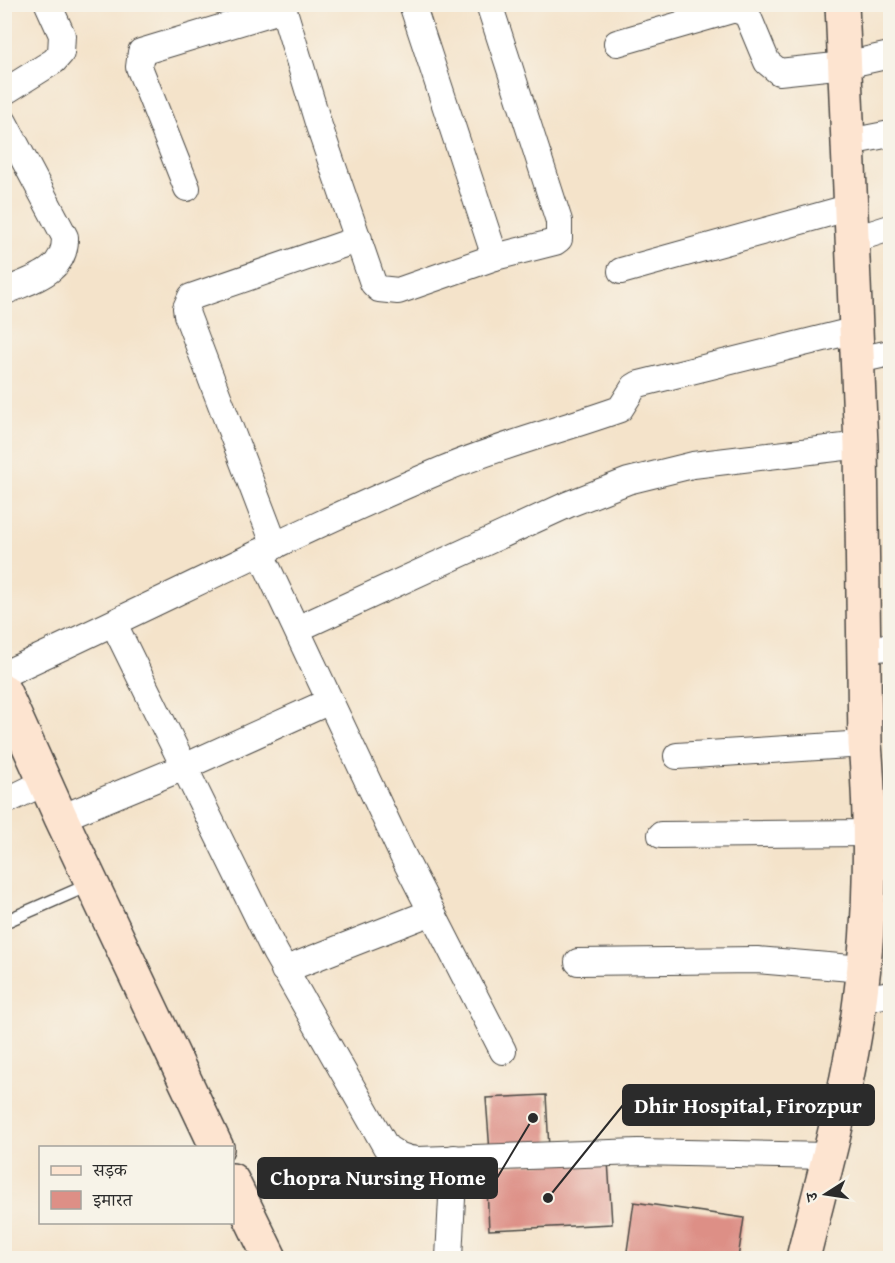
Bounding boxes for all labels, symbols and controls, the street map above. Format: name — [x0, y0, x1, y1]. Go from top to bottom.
callout: Dhir Hospital, Firozpur — [623, 1085, 874, 1125]
text: Dhir Hospital, Firozpur — [634, 1089, 862, 1121]
legend — [39, 1146, 234, 1224]
text: सड़क — [92, 1156, 128, 1183]
callout: Chopra Nursing Home — [258, 1158, 497, 1198]
text: Chopra Nursing Home — [270, 1161, 486, 1193]
north arrow — [796, 1164, 856, 1224]
text: इमारत — [92, 1186, 133, 1213]
text: उ — [798, 1189, 824, 1205]

